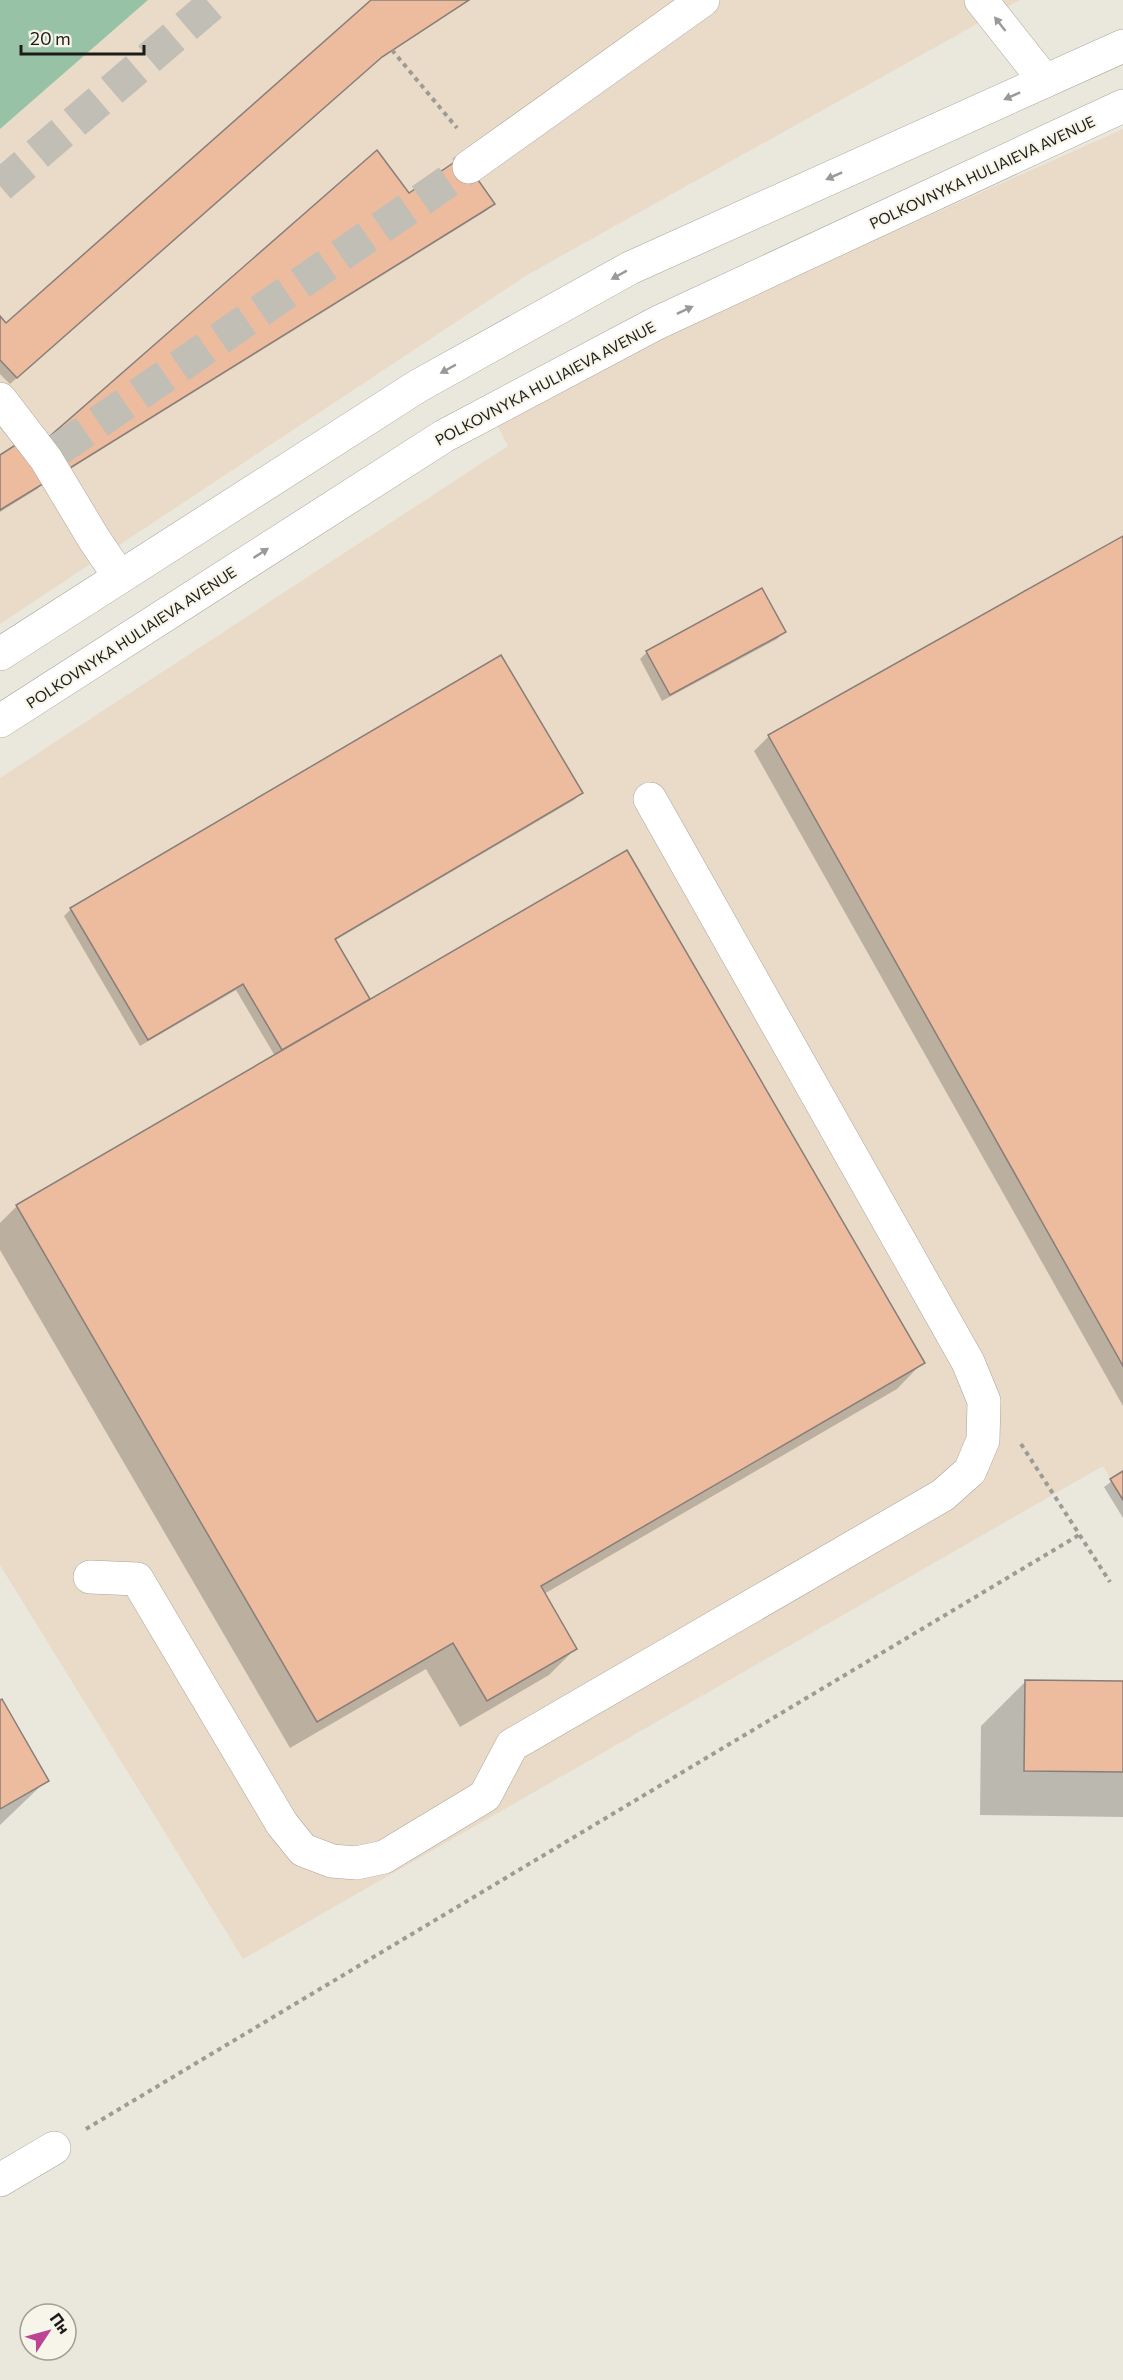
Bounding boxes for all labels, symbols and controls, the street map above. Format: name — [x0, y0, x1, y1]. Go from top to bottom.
one-way arrow — [994, 17, 1007, 32]
scale bar — [21, 18, 144, 56]
text: 20 m — [30, 27, 71, 49]
one-way arrow — [1004, 92, 1021, 101]
street label: POLKOVNYKA HULIAIEVA AVENUE — [866, 112, 1098, 232]
one-way arrow — [826, 172, 843, 181]
one-way arrow — [610, 270, 627, 280]
one-way arrow — [677, 305, 694, 314]
street label: POLKOVNYKA HULIAIEVA AVENUE — [432, 317, 658, 449]
one-way arrow — [439, 364, 456, 374]
one-way arrow — [253, 547, 269, 558]
street label: POLKOVNYKA HULIAIEVA AVENUE — [23, 562, 240, 712]
north arrow — [18, 2302, 78, 2362]
text: Пн — [47, 2309, 74, 2337]

